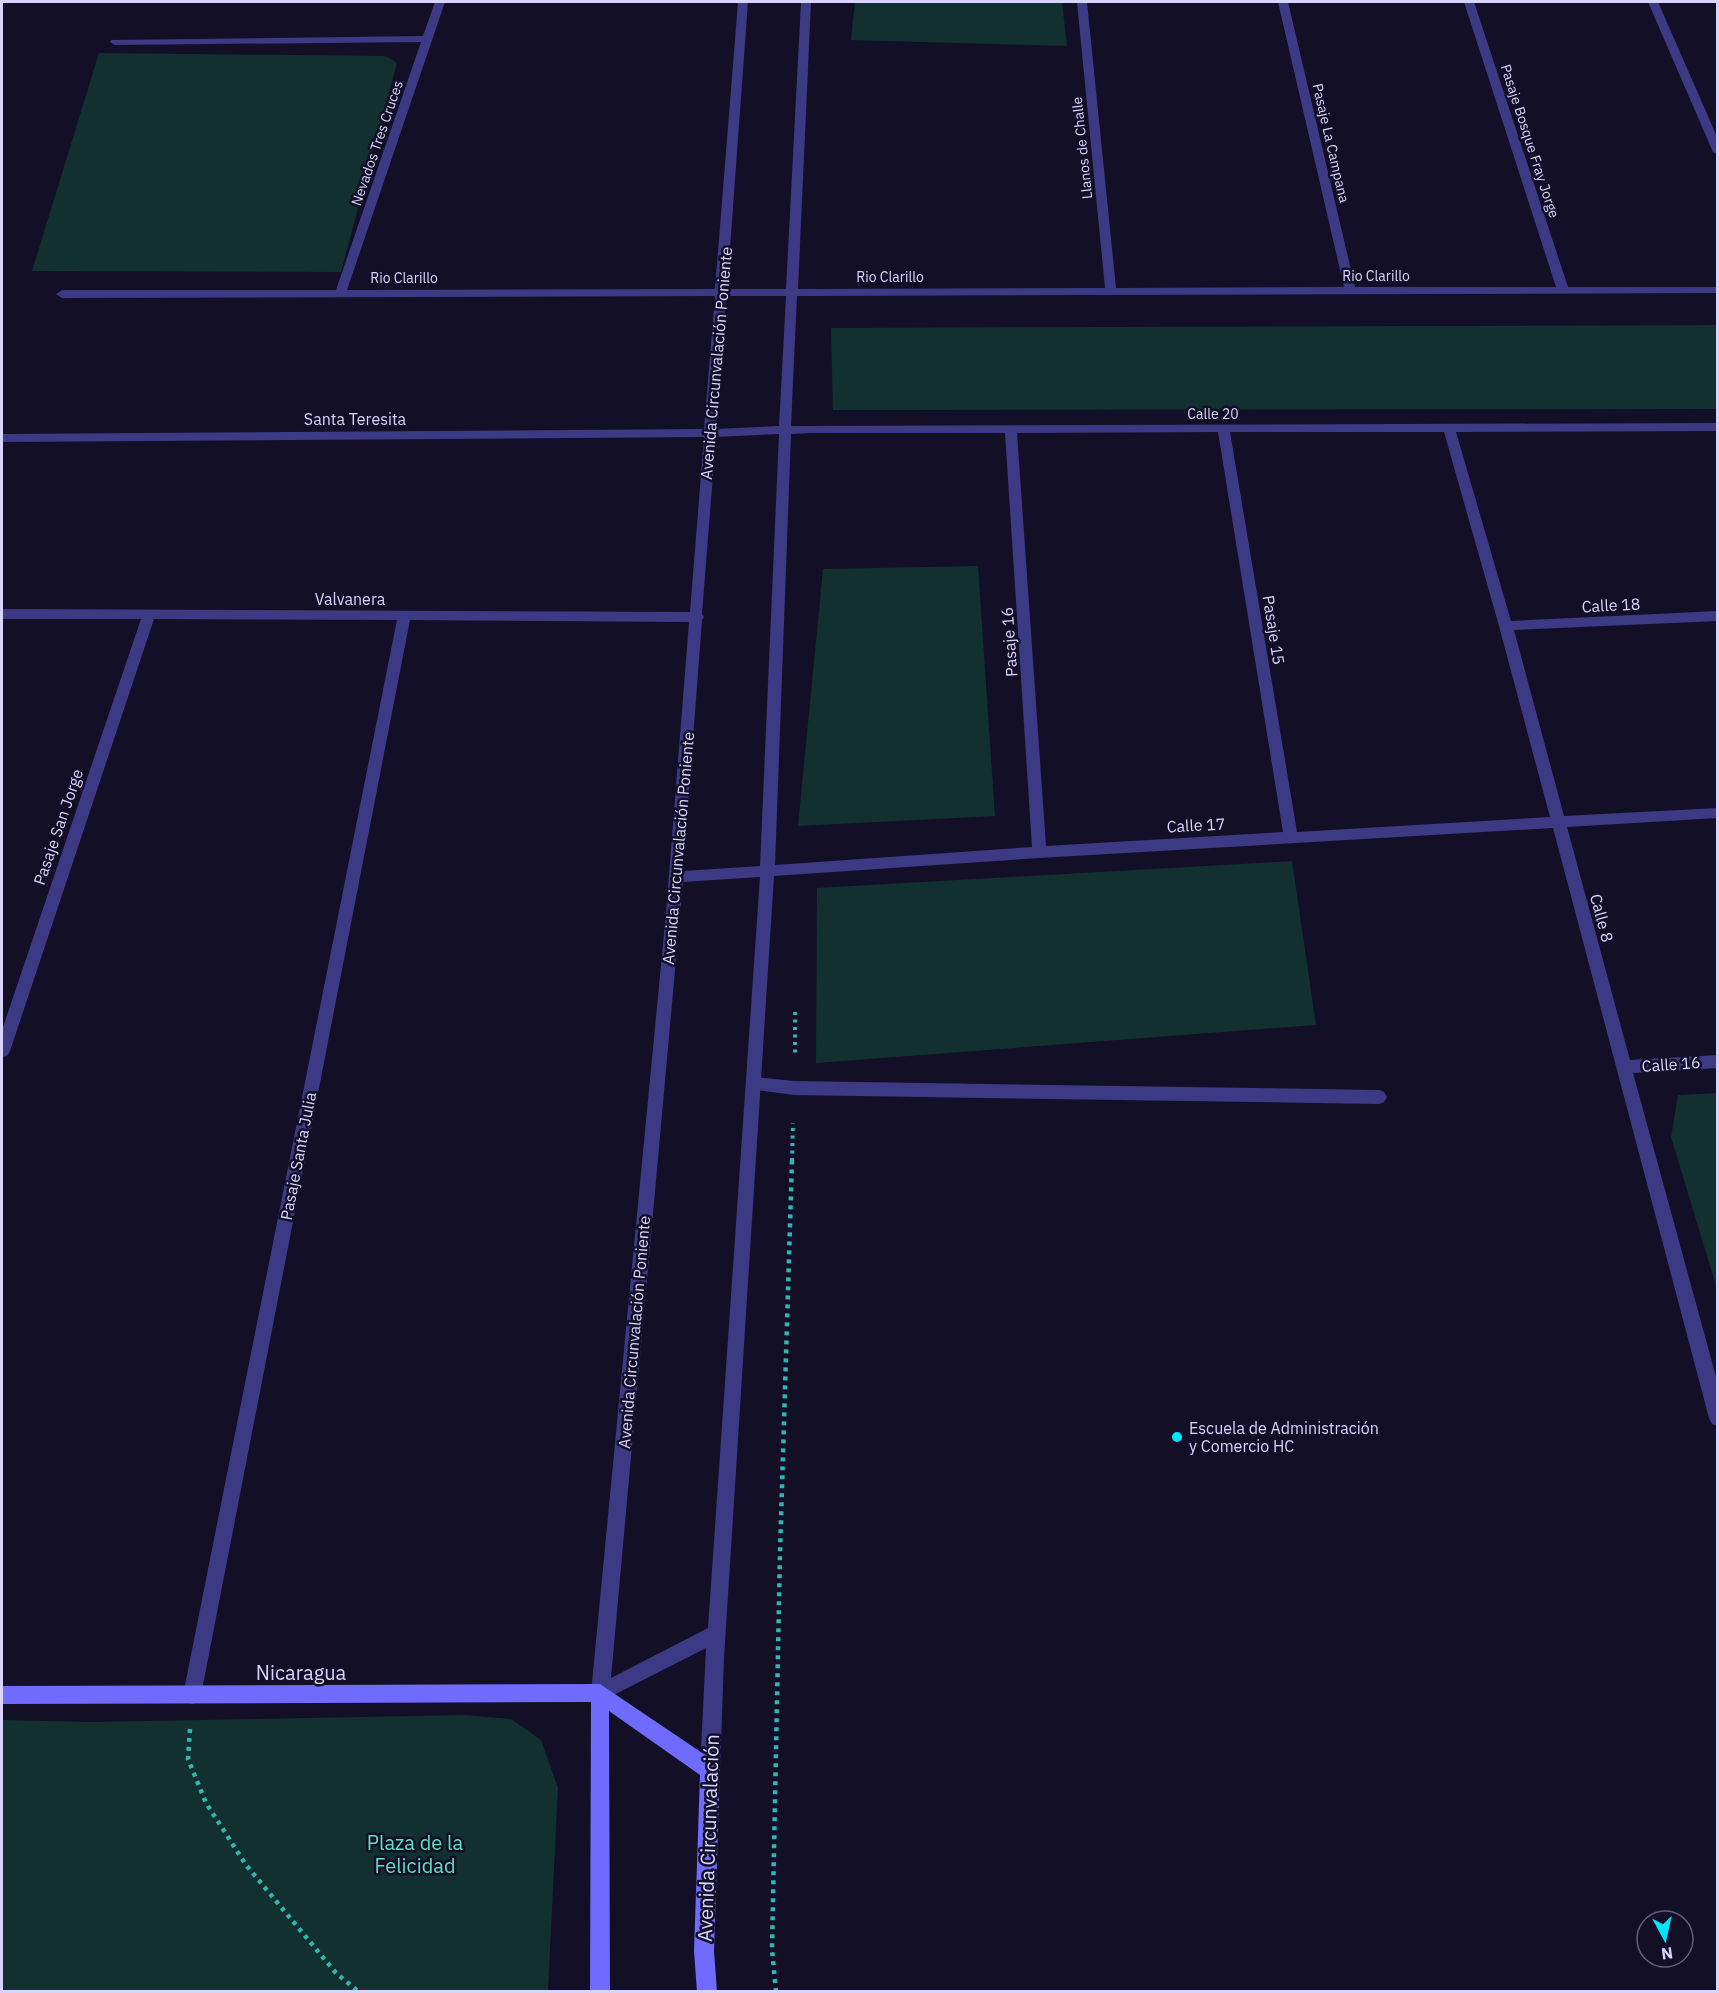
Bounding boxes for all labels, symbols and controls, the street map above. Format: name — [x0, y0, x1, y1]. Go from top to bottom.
street label: Pasaje Bosque Fray Jorge — [1497, 62, 1563, 220]
street label: Nevados Tres Cruces — [347, 78, 407, 208]
street label: Pasaje La Campana — [1309, 82, 1354, 205]
street label: Llanos de Challe — [1068, 96, 1096, 200]
street label: Avenida Circunvalación Poniente — [696, 246, 736, 480]
street label: Rio Clarillo — [1342, 267, 1410, 285]
street label: Rio Clarillo — [856, 268, 924, 286]
street label: Rio Clarillo — [370, 269, 438, 287]
street label: Calle 20 — [1187, 405, 1239, 423]
street label: Santa Teresita — [304, 409, 407, 429]
street label: Valvanera — [315, 589, 386, 609]
street label: Calle 18 — [1581, 593, 1641, 617]
street label: Pasaje 15 — [1259, 594, 1289, 666]
street label: Pasaje 16 — [997, 606, 1021, 678]
street label: Avenida Circunvalación Poniente — [658, 731, 698, 965]
street label: Pasaje San Jorge — [29, 766, 87, 888]
street label: Calle 17 — [1166, 813, 1226, 837]
street label: Calle 8 — [1586, 892, 1618, 944]
street label: Calle 16 — [1641, 1052, 1701, 1076]
street label: Pasaje Santa Julia — [276, 1090, 320, 1222]
street label: Avenida Circunvalación Poniente — [614, 1215, 654, 1449]
place label: Escuela de Administración y Comercio HC — [1189, 1418, 1379, 1456]
marker: Escuela de Administración y Comercio HC — [1170, 1430, 1184, 1444]
street label: Nicaragua — [256, 1659, 346, 1686]
street label: Avenida Circunvalación — [691, 1734, 725, 1942]
park label: Plaza de la Felicidad — [367, 1829, 463, 1879]
north arrow — [1635, 1909, 1695, 1969]
text: N — [1660, 1943, 1674, 1965]

